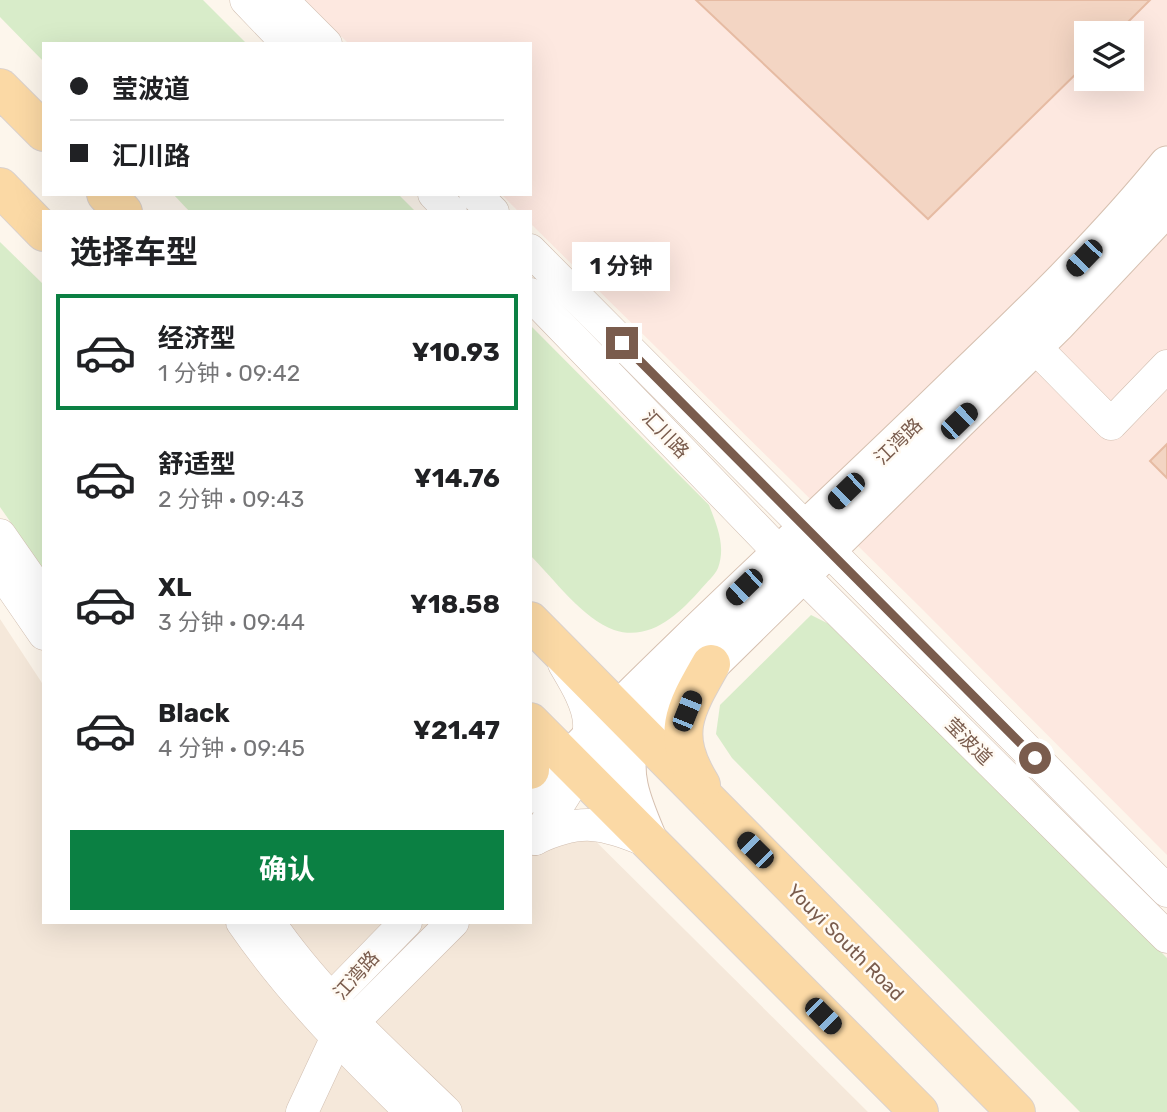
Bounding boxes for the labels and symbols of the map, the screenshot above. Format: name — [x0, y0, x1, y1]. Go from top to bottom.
car — [1062, 236, 1107, 280]
callout: 1 分钟 — [573, 242, 671, 290]
route end — [606, 327, 638, 359]
car — [937, 399, 982, 443]
street label: 汇川路 — [638, 406, 694, 463]
street label: 江湾路 — [870, 413, 927, 469]
car — [824, 469, 869, 513]
car — [722, 565, 767, 609]
car — [670, 688, 705, 734]
street label: 莹波道 — [940, 713, 997, 770]
route start — [1019, 742, 1051, 774]
car — [733, 828, 778, 872]
street label: Youyi South Road — [782, 879, 909, 1006]
street label: 江湾路 — [329, 946, 384, 1004]
car — [801, 994, 846, 1038]

